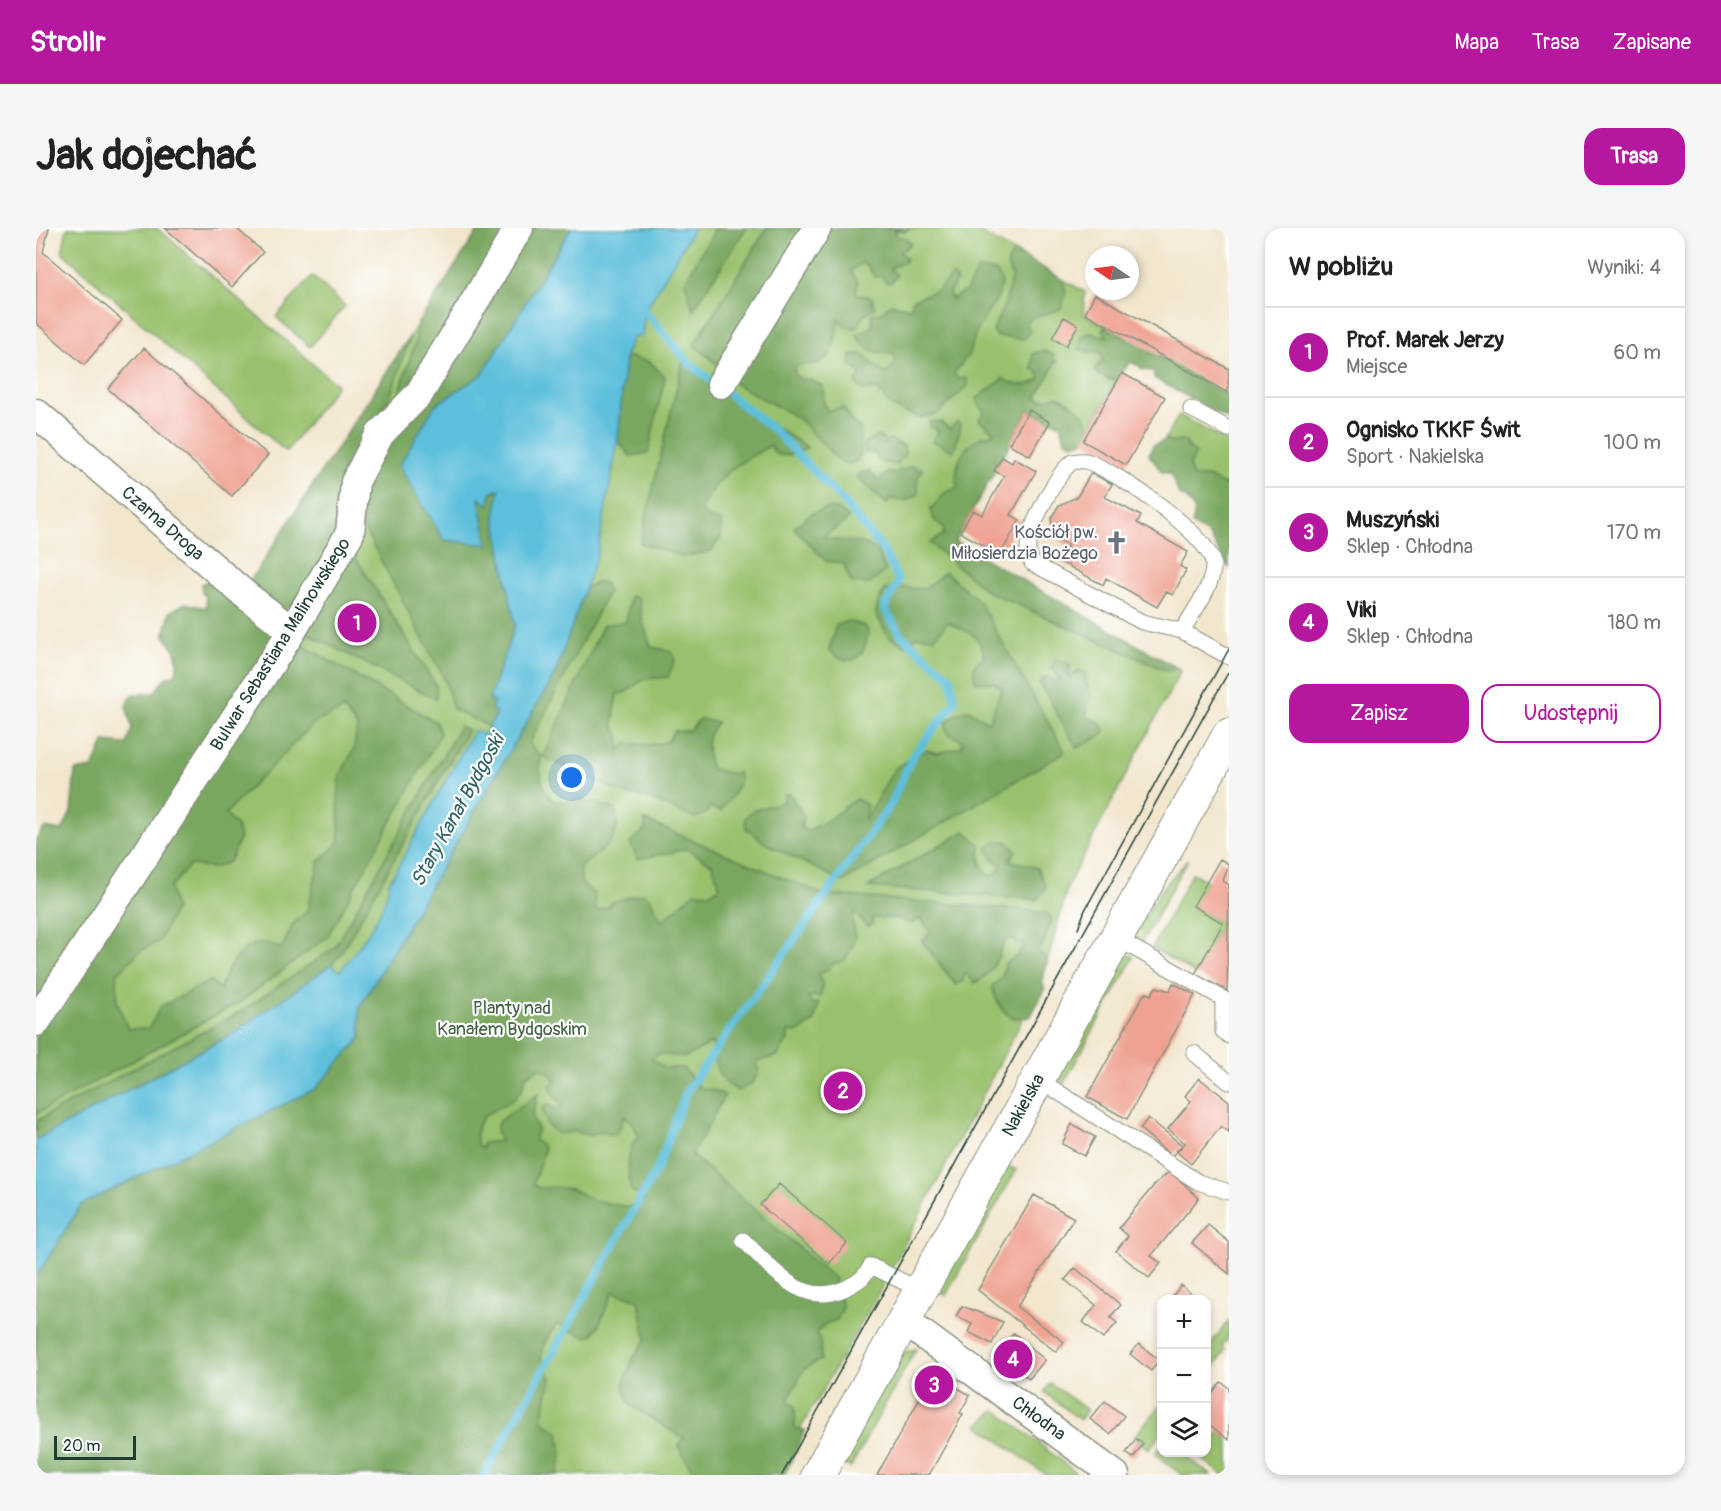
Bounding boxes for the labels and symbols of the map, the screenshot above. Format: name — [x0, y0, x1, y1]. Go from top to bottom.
north arrow — [1085, 246, 1139, 300]
street label: Czarna Droga — [117, 481, 209, 566]
place label: Kościół pw. Miłosierdzia Bożego — [951, 521, 1098, 565]
church icon: Kościół pw. Miłosierdzia Bożego — [1103, 529, 1129, 555]
street label: Bulwar Sebastiana Malinowskiego — [205, 533, 356, 755]
pin: 1 — [338, 600, 376, 646]
water label: Stary Kanał Bydgoski — [405, 726, 511, 891]
your location — [557, 763, 586, 792]
park label: Planty nad Kanałem Bydgoskim — [437, 997, 587, 1041]
pin: 2 — [824, 1068, 862, 1114]
street label: Nakielska — [997, 1070, 1050, 1141]
pin: 4 — [994, 1336, 1032, 1382]
pin: 3 — [914, 1362, 954, 1408]
street label: Chłodna — [1007, 1391, 1070, 1446]
scale bar — [54, 1433, 136, 1460]

